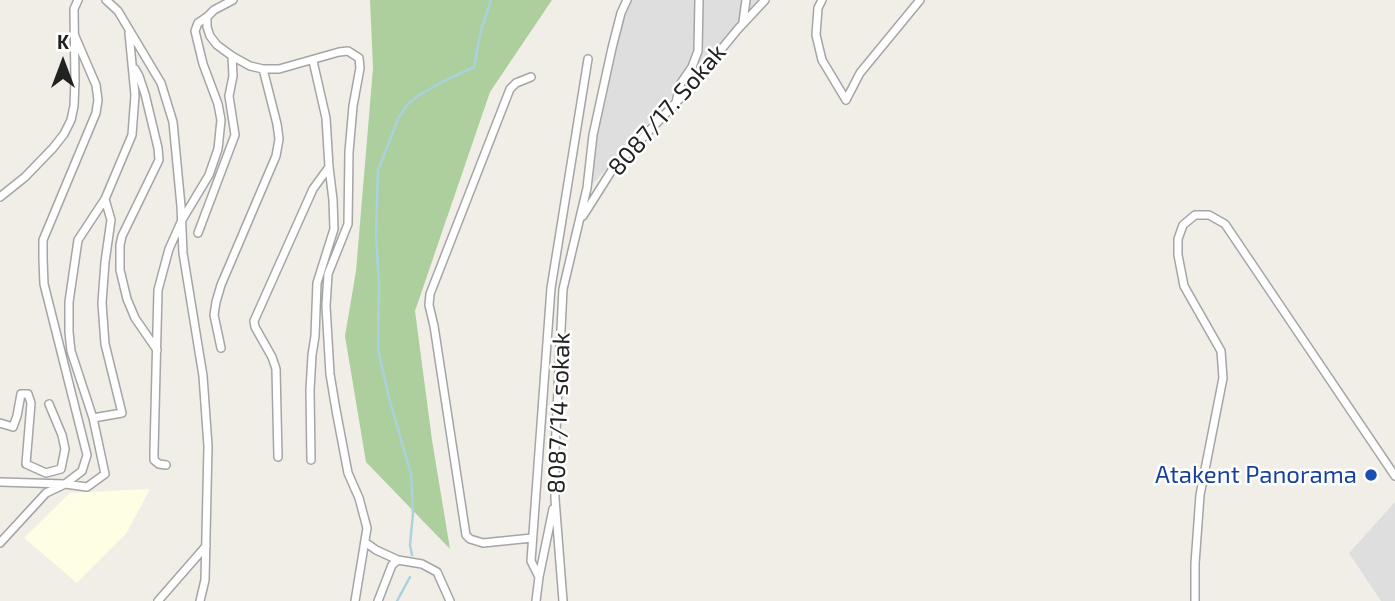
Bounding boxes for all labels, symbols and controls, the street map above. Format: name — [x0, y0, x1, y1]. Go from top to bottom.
north arrow — [28, 28, 98, 98]
text: K — [57, 30, 69, 53]
street label: 8087/17. Sokak — [602, 38, 732, 182]
street label: 8087/14 sokak — [542, 332, 576, 494]
place label: Atakent Panorama — [1155, 461, 1357, 489]
marker: Atakent Panorama — [1363, 467, 1379, 483]

